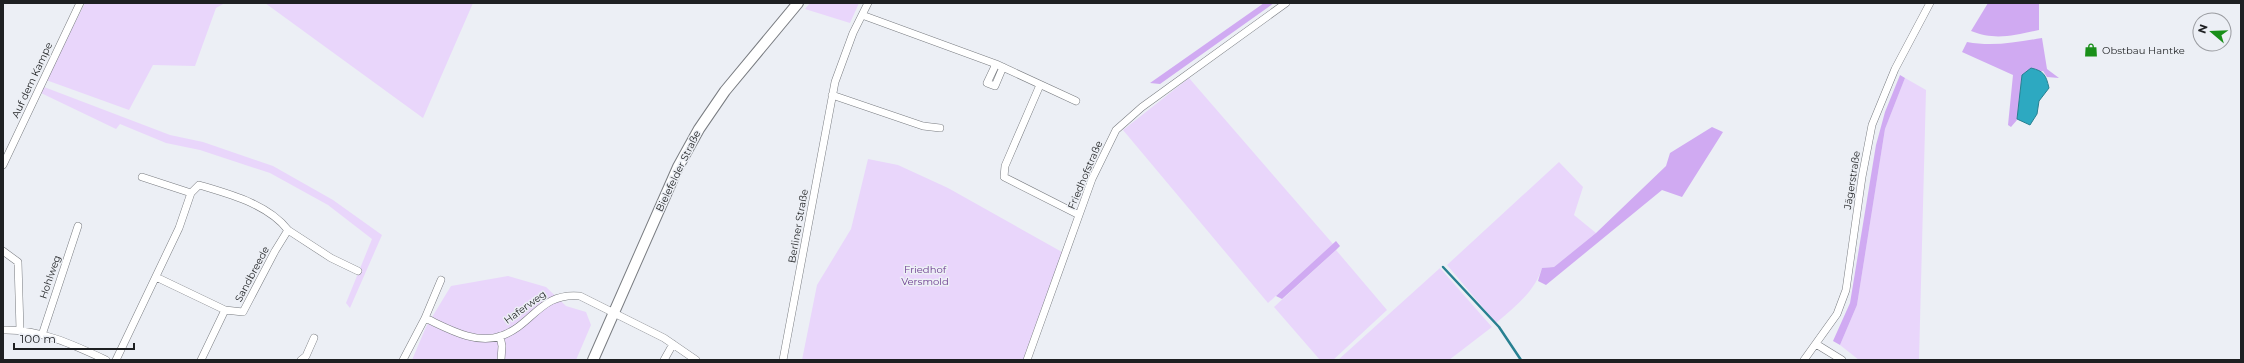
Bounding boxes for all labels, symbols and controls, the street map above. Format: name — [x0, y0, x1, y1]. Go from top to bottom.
north arrow — [2192, 12, 2232, 52]
text: N — [2194, 22, 2211, 35]
street label: Auf dem Kampe — [9, 40, 55, 120]
shop icon: Obstbau Hantke — [2083, 42, 2099, 58]
place label: Obstbau Hantke — [2102, 44, 2185, 57]
street label: Bielefelder Straße — [653, 128, 703, 214]
street label: Friedhofstraße — [1065, 139, 1105, 211]
street label: Jägerstraße — [1841, 150, 1863, 211]
street label: Berliner Straße — [785, 188, 811, 264]
street label: Sandbreede — [232, 244, 272, 304]
street label: Hohlweg — [36, 253, 64, 301]
park label: Friedhof Versmold — [901, 263, 949, 288]
street label: Haferweg — [501, 287, 549, 327]
scale bar — [14, 325, 134, 351]
text: 100 m — [20, 331, 56, 346]

